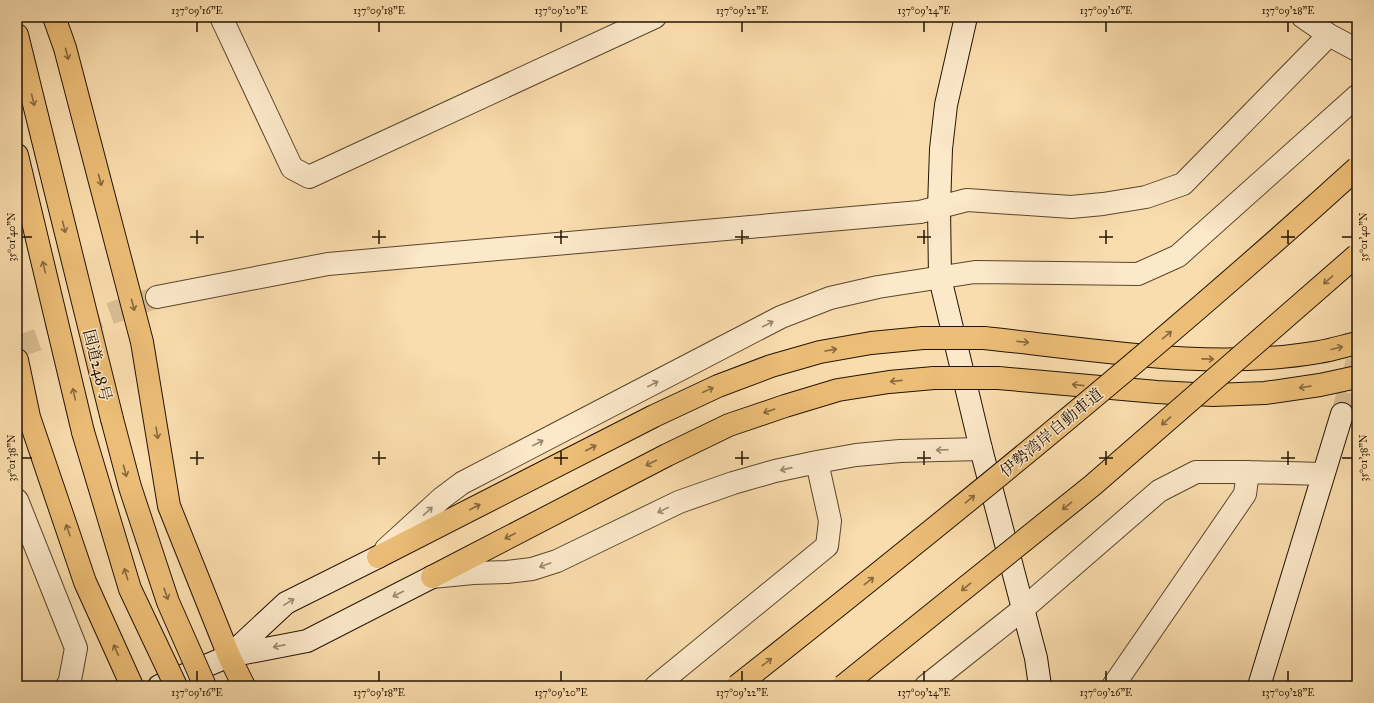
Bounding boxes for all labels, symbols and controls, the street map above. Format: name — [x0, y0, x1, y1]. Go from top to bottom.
text: 137°09'16"E — [171, 5, 223, 17]
text: 137°09'18"E — [353, 5, 405, 17]
text: 137°09'20"E — [534, 5, 588, 17]
text: 137°09'22"E — [716, 5, 768, 17]
text: 137°09'24"E — [898, 5, 950, 17]
text: 137°09'26"E — [1080, 5, 1132, 17]
text: 137°09'28"E — [1262, 5, 1314, 17]
one-way arrow — [64, 47, 71, 60]
one-way arrow — [30, 94, 37, 107]
one-way arrow — [97, 173, 104, 186]
text: 35°01'40"N — [6, 212, 18, 261]
text: 35°01'40"N — [1358, 212, 1370, 261]
one-way arrow — [61, 220, 68, 233]
one-way arrow — [39, 261, 47, 274]
one-way arrow — [1322, 276, 1333, 285]
one-way arrow — [130, 299, 137, 312]
one-way arrow — [762, 320, 774, 327]
street label: 国道248号 — [79, 327, 116, 403]
one-way arrow — [1161, 330, 1172, 339]
one-way arrow — [1016, 339, 1029, 346]
one-way arrow — [1330, 343, 1343, 351]
one-way arrow — [824, 346, 837, 354]
one-way arrow — [1201, 355, 1214, 363]
one-way arrow — [890, 378, 903, 385]
one-way arrow — [647, 379, 659, 387]
one-way arrow — [1072, 381, 1085, 388]
one-way arrow — [1299, 383, 1312, 391]
street label: 伊勢湾岸自動車道 — [996, 384, 1106, 481]
one-way arrow — [701, 386, 713, 393]
one-way arrow — [69, 388, 77, 401]
one-way arrow — [764, 408, 776, 416]
one-way arrow — [1161, 416, 1171, 426]
one-way arrow — [153, 426, 161, 439]
text: 35°01'38"N — [6, 434, 18, 481]
text: 35°01'38"N — [1358, 434, 1370, 481]
one-way arrow — [531, 439, 543, 447]
one-way arrow — [585, 444, 597, 451]
one-way arrow — [936, 446, 949, 453]
one-way arrow — [645, 460, 657, 468]
one-way arrow — [122, 464, 130, 477]
one-way arrow — [780, 465, 793, 473]
one-way arrow — [965, 495, 976, 503]
one-way arrow — [1062, 501, 1073, 510]
one-way arrow — [469, 503, 481, 510]
one-way arrow — [423, 507, 433, 516]
one-way arrow — [657, 507, 669, 514]
one-way arrow — [63, 524, 71, 536]
one-way arrow — [504, 533, 516, 540]
one-way arrow — [539, 562, 552, 569]
one-way arrow — [122, 567, 129, 580]
one-way arrow — [864, 577, 875, 585]
one-way arrow — [961, 583, 972, 592]
one-way arrow — [163, 588, 170, 601]
one-way arrow — [392, 591, 404, 599]
one-way arrow — [283, 598, 294, 606]
one-way arrow — [273, 643, 286, 651]
one-way arrow — [112, 645, 119, 657]
one-way arrow — [762, 657, 773, 666]
text: 137°09'16"E — [171, 687, 223, 699]
text: 137°09'18"E — [353, 687, 405, 699]
text: 137°09'20"E — [534, 687, 588, 699]
text: 137°09'22"E — [716, 687, 768, 699]
text: 137°09'24"E — [898, 687, 950, 699]
text: 137°09'26"E — [1080, 687, 1132, 699]
text: 137°09'28"E — [1262, 687, 1314, 699]

